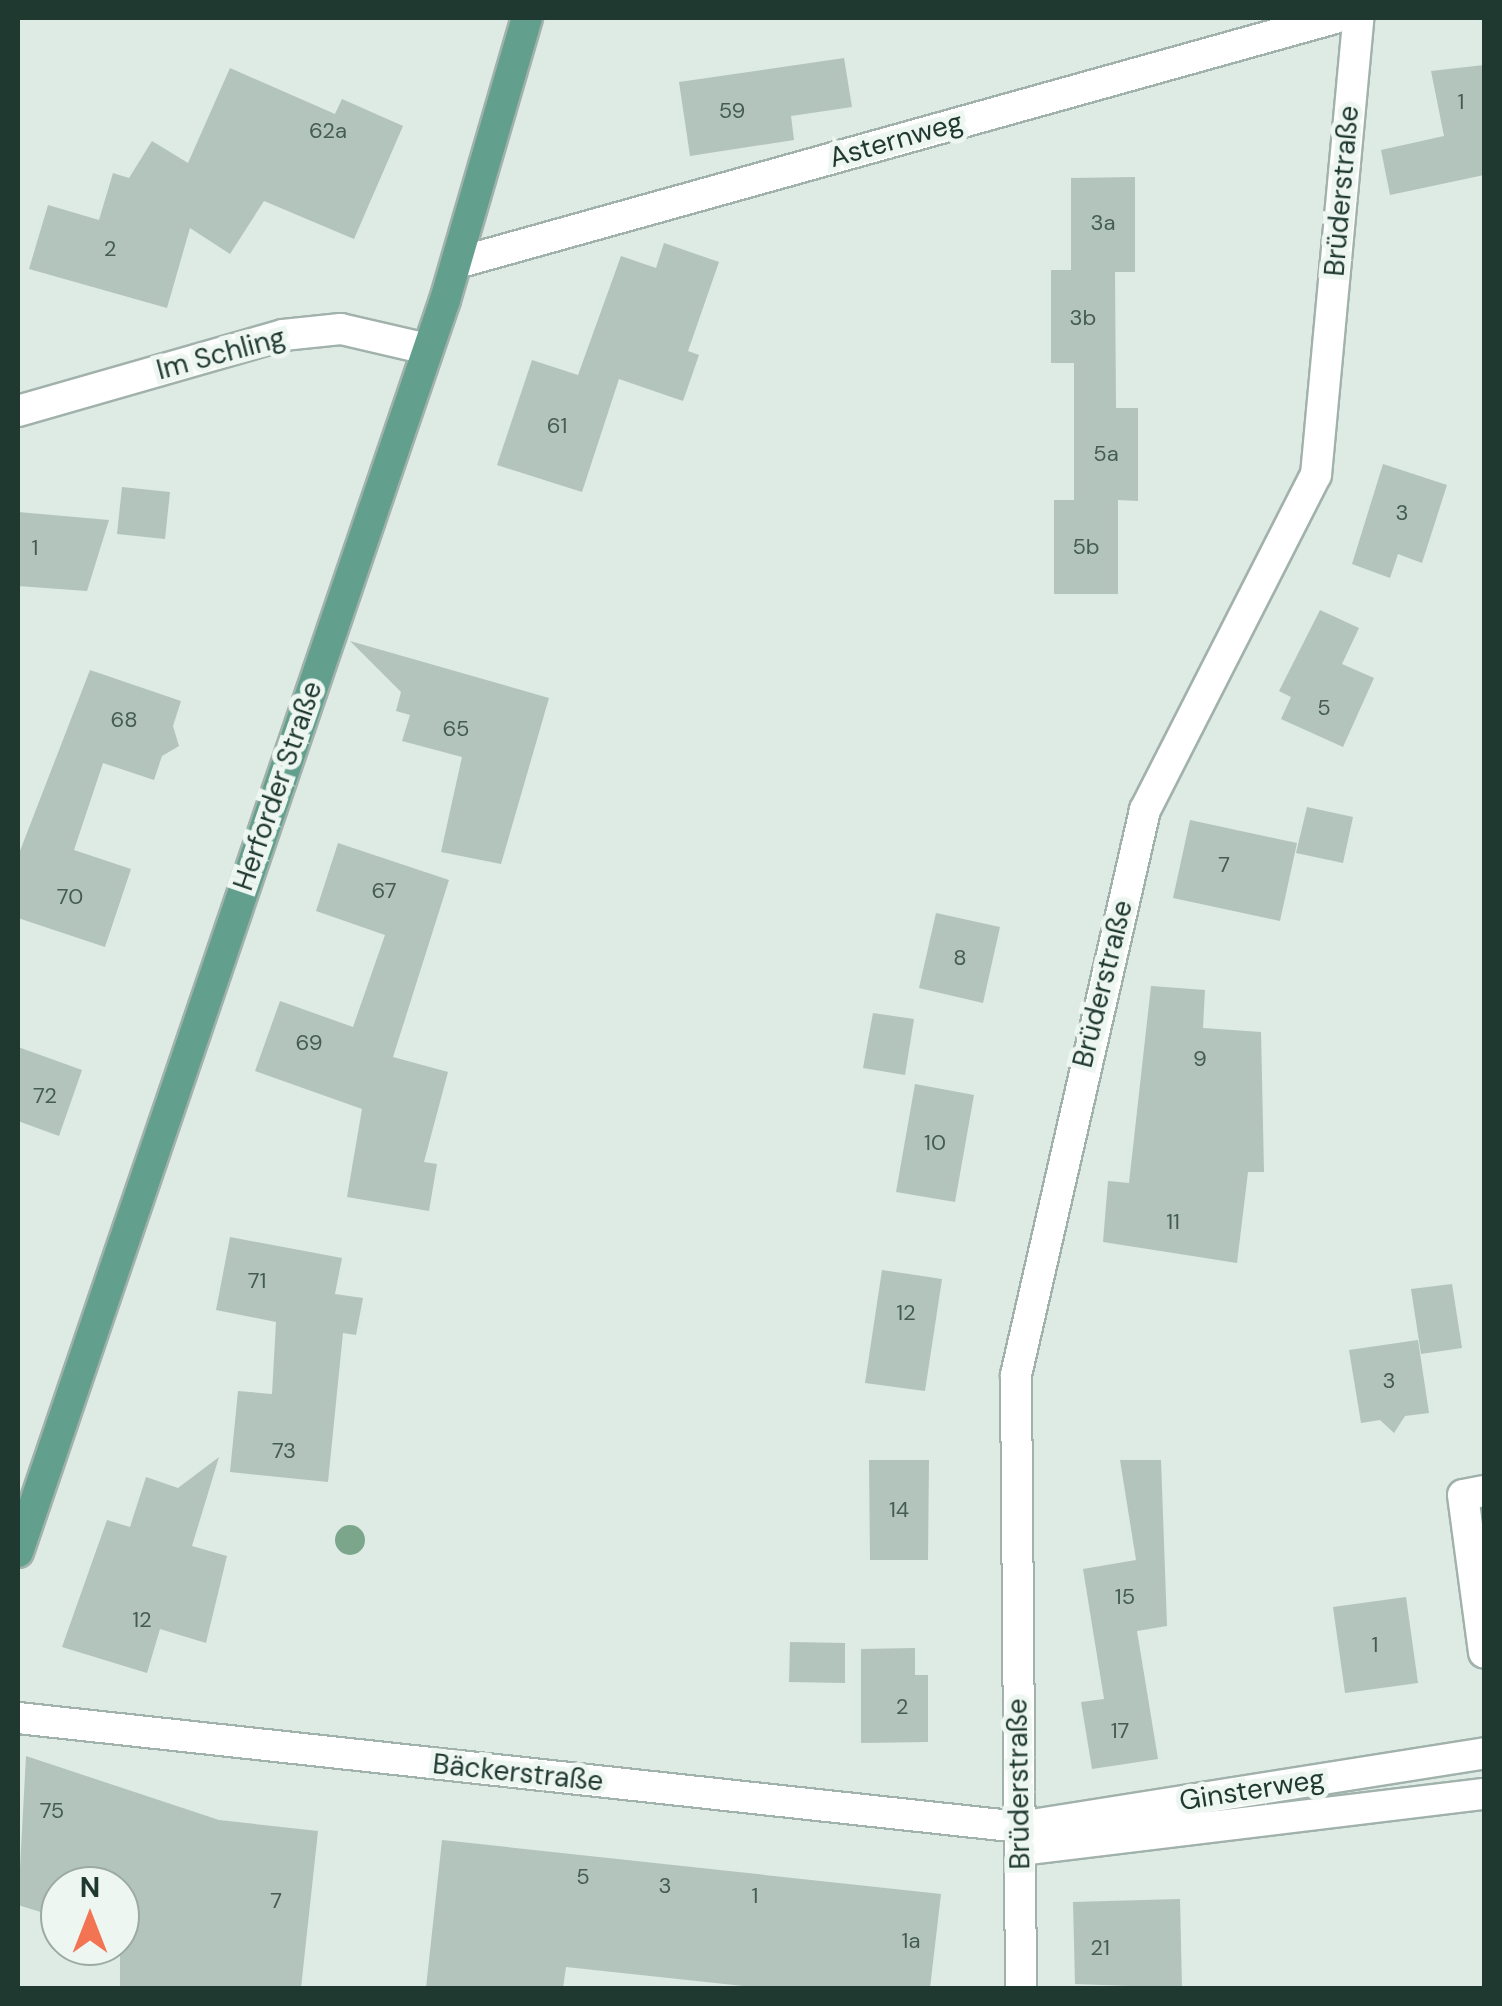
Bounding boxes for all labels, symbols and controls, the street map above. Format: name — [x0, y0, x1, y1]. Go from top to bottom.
house number: 1 — [1458, 89, 1464, 115]
house number: 59 — [719, 98, 745, 124]
street label: Brüderstraße — [1318, 104, 1366, 278]
street label: Asternweg — [825, 105, 967, 175]
house number: 62a — [309, 118, 347, 144]
house number: 3a — [1091, 210, 1115, 236]
house number: 2 — [104, 236, 116, 262]
house number: 3b — [1070, 305, 1096, 331]
street label: Im Schling — [153, 321, 289, 387]
house number: 61 — [547, 413, 567, 439]
house number: 5a — [1093, 441, 1119, 467]
house number: 3 — [1395, 500, 1409, 526]
house number: 5b — [1072, 534, 1100, 560]
house number: 1 — [32, 535, 38, 561]
street label: Herforder Straße — [226, 677, 330, 895]
house number: 5 — [1317, 695, 1331, 721]
house number: 68 — [110, 707, 138, 733]
house number: 65 — [443, 716, 469, 742]
house number: 7 — [1218, 852, 1230, 878]
house number: 67 — [372, 878, 396, 904]
house number: 70 — [57, 884, 83, 910]
street label: Brüderstraße — [1066, 897, 1140, 1071]
house number: 8 — [953, 945, 967, 971]
house number: 69 — [295, 1030, 323, 1056]
house number: 9 — [1193, 1046, 1207, 1072]
house number: 72 — [33, 1083, 57, 1109]
house number: 10 — [924, 1130, 946, 1156]
house number: 11 — [1166, 1209, 1180, 1235]
house number: 71 — [248, 1268, 266, 1294]
house number: 12 — [896, 1300, 916, 1326]
house number: 3 — [1382, 1368, 1396, 1394]
house number: 73 — [272, 1438, 296, 1464]
house number: 14 — [889, 1497, 909, 1523]
house number: 15 — [1115, 1584, 1135, 1610]
house number: 12 — [132, 1607, 152, 1633]
house number: 1 — [1372, 1632, 1378, 1658]
house number: 2 — [896, 1694, 908, 1720]
street label: Brüderstraße — [1001, 1698, 1037, 1870]
house number: 17 — [1111, 1718, 1129, 1744]
street label: Bäckerstraße — [431, 1747, 605, 1799]
street label: Ginsterweg — [1177, 1762, 1327, 1818]
house number: 75 — [40, 1798, 64, 1824]
house number: 5 — [576, 1864, 590, 1890]
north arrow — [40, 1866, 140, 1966]
text: N — [80, 1869, 100, 1906]
house number: 3 — [658, 1873, 672, 1899]
house number: 1 — [752, 1883, 758, 1909]
house number: 7 — [270, 1888, 282, 1914]
house number: 1a — [902, 1928, 920, 1954]
house number: 21 — [1090, 1935, 1110, 1961]

